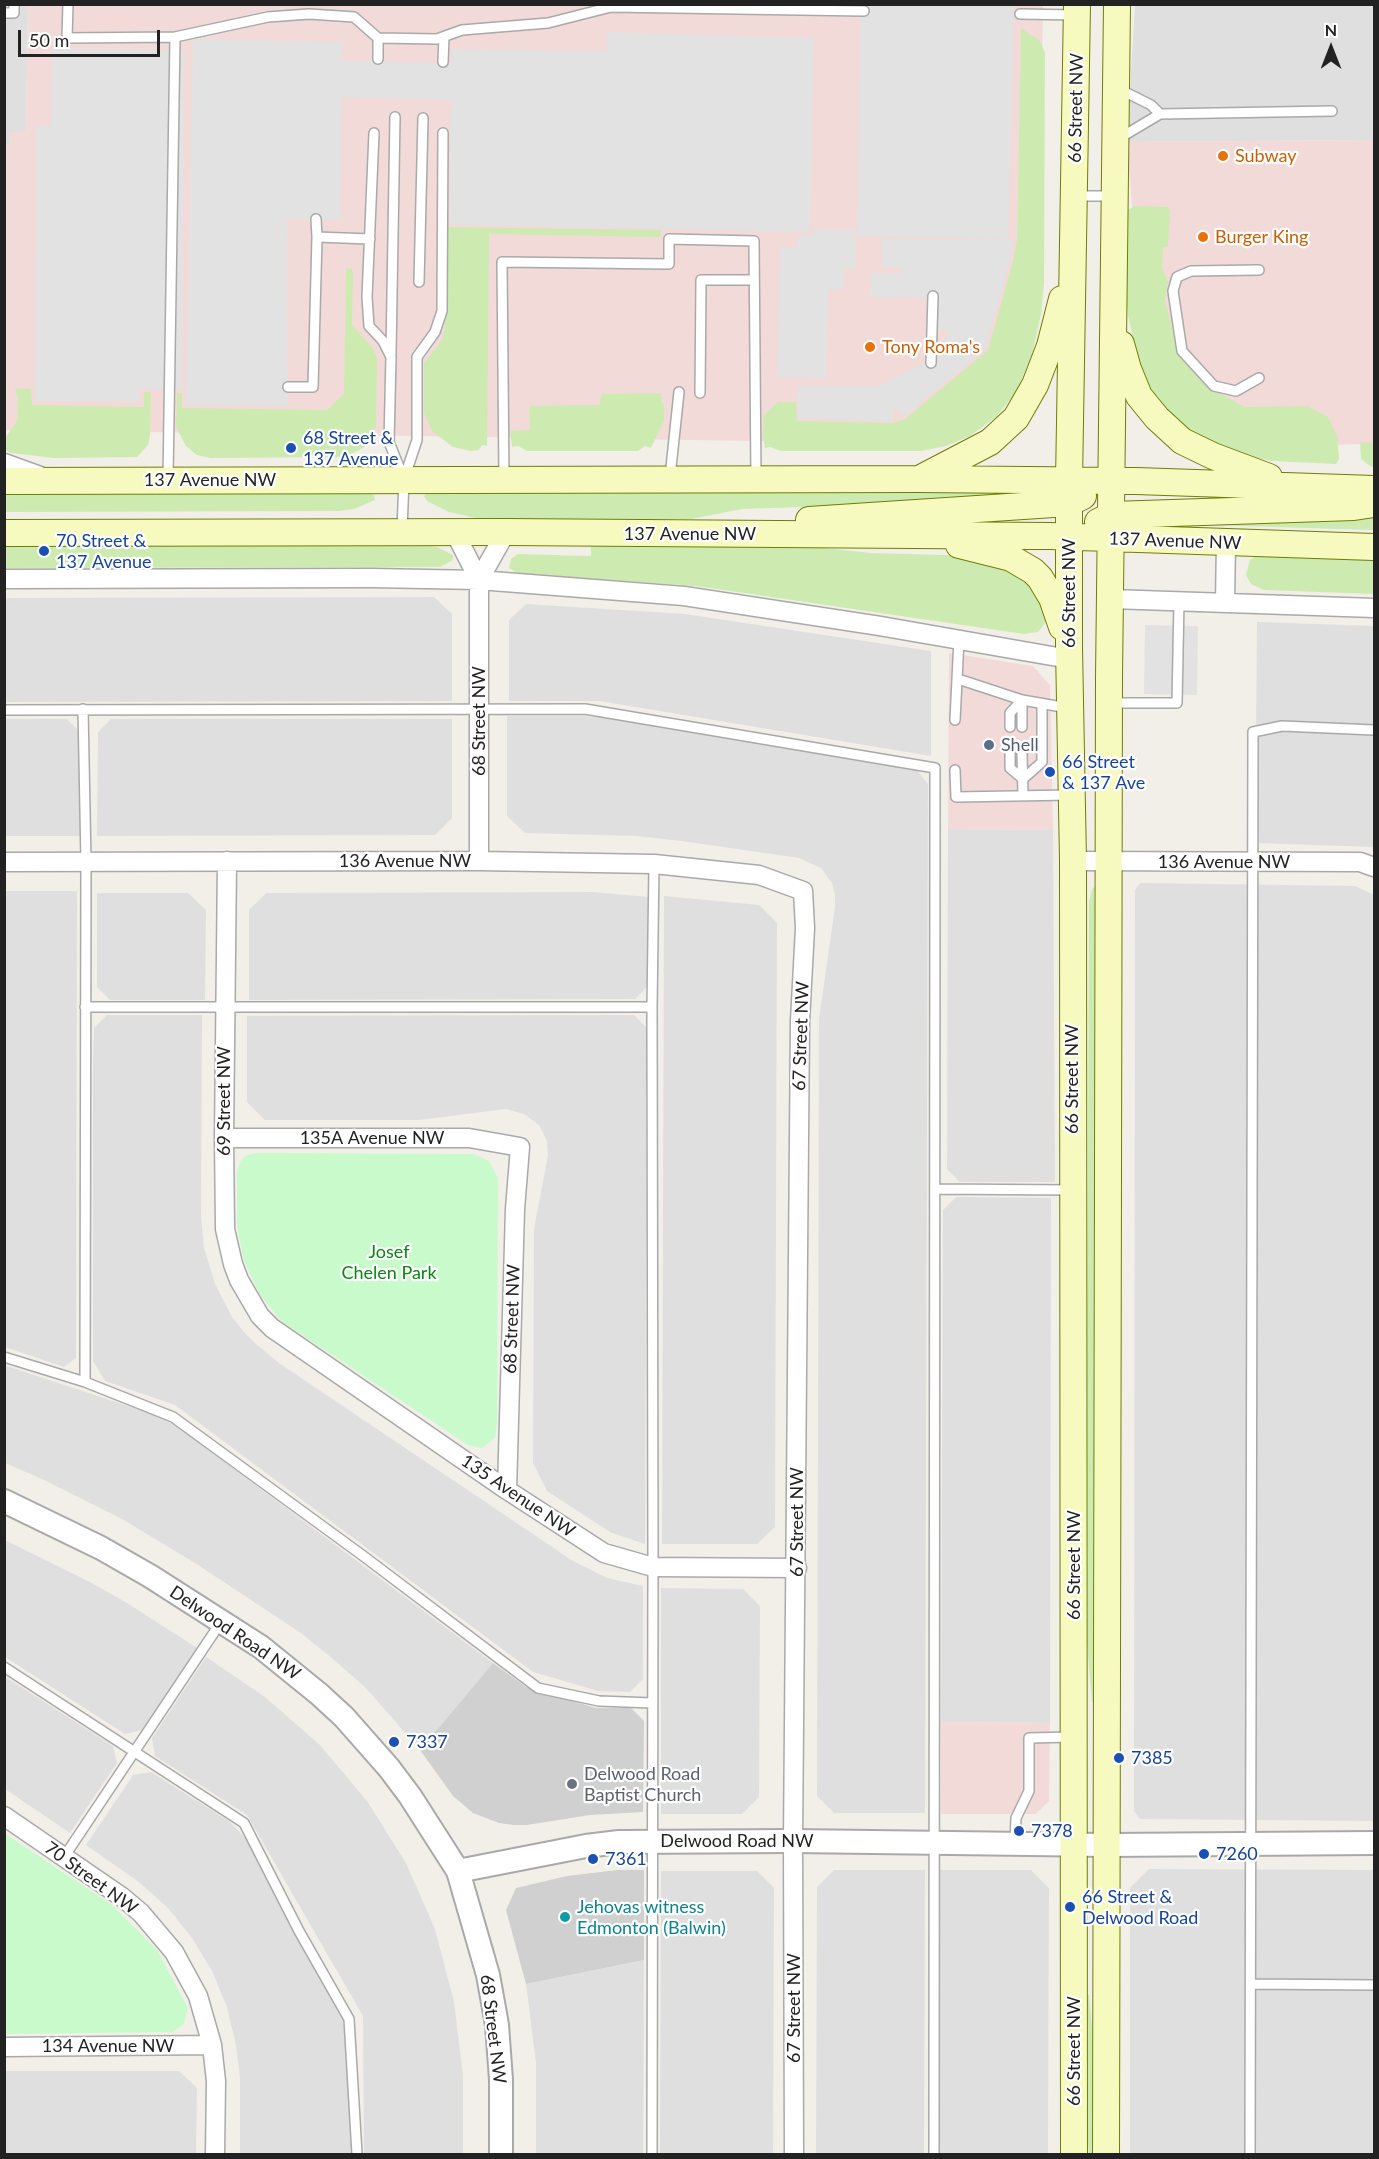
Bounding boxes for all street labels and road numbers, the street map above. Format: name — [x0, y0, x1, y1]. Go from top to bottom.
street label: 66 Street NW — [1064, 53, 1088, 163]
street label: 137 Avenue NW — [144, 469, 276, 491]
street label: 137 Avenue NW — [624, 523, 756, 545]
street label: 137 Avenue NW — [1108, 528, 1242, 554]
street label: 66 Street NW — [1058, 538, 1080, 648]
street label: 68 Street NW — [468, 666, 490, 776]
street label: 136 Avenue NW — [339, 850, 471, 872]
street label: 136 Avenue NW — [1158, 851, 1290, 873]
street label: 67 Street NW — [788, 981, 814, 1091]
street label: 66 Street NW — [1061, 1024, 1083, 1134]
street label: 69 Street NW — [213, 1046, 235, 1156]
street label: 135A Avenue NW — [300, 1127, 444, 1149]
street label: 68 Street NW — [499, 1264, 525, 1374]
street label: 135 Avenue NW — [457, 1450, 579, 1542]
street label: 67 Street NW — [786, 1467, 808, 1577]
street label: 66 Street NW — [1063, 1510, 1085, 1620]
street label: Delwood Road NW — [165, 1581, 305, 1685]
street label: Delwood Road NW — [660, 1830, 814, 1852]
street label: 70 Street NW — [40, 1837, 142, 1919]
street label: 67 Street NW — [783, 1953, 805, 2063]
street label: 68 Street NW — [476, 1973, 510, 2085]
street label: 66 Street NW — [1063, 1996, 1085, 2106]
street label: 134 Avenue NW — [42, 2035, 174, 2057]

